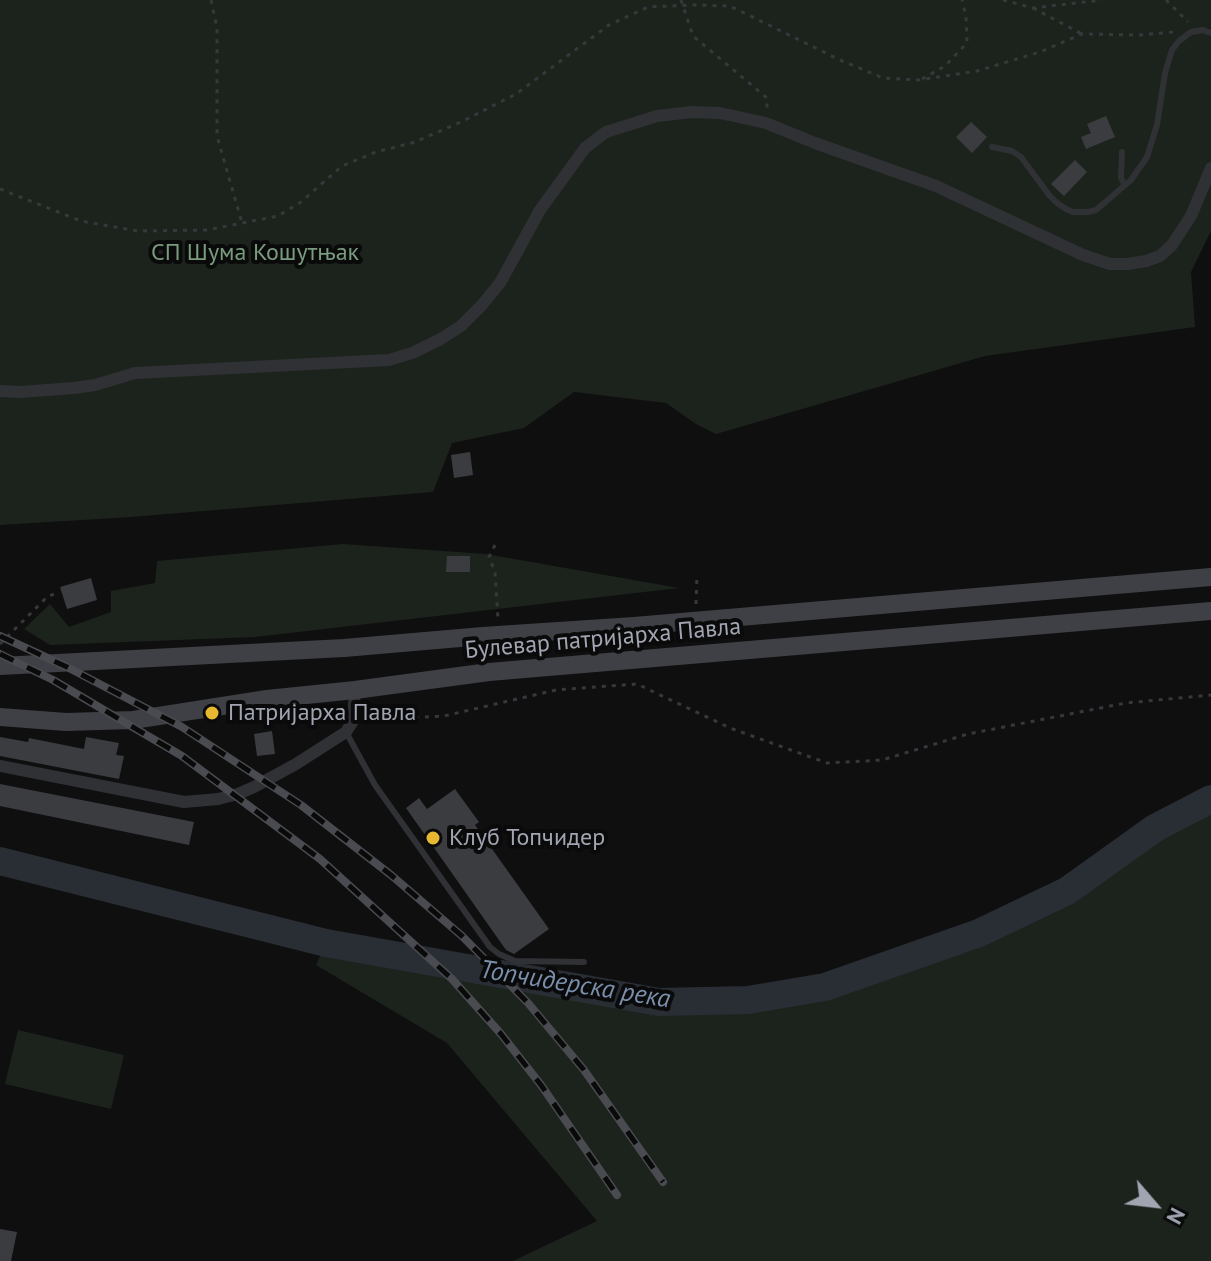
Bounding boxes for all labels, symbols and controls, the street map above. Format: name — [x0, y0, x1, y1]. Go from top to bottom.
park label: СП Шума Кошутњак — [151, 239, 359, 267]
street label: Булевар патријарха Павла — [464, 613, 742, 665]
place label: Патријарха Павла — [228, 699, 416, 727]
marker: Патријарха Павла — [203, 704, 221, 722]
place label: Клуб Топчидер — [449, 824, 605, 852]
marker: Клуб Топчидер — [424, 829, 442, 847]
water label: Топчидерска река — [478, 955, 672, 1015]
north arrow — [1115, 1165, 1195, 1245]
text: N — [1160, 1203, 1192, 1229]

